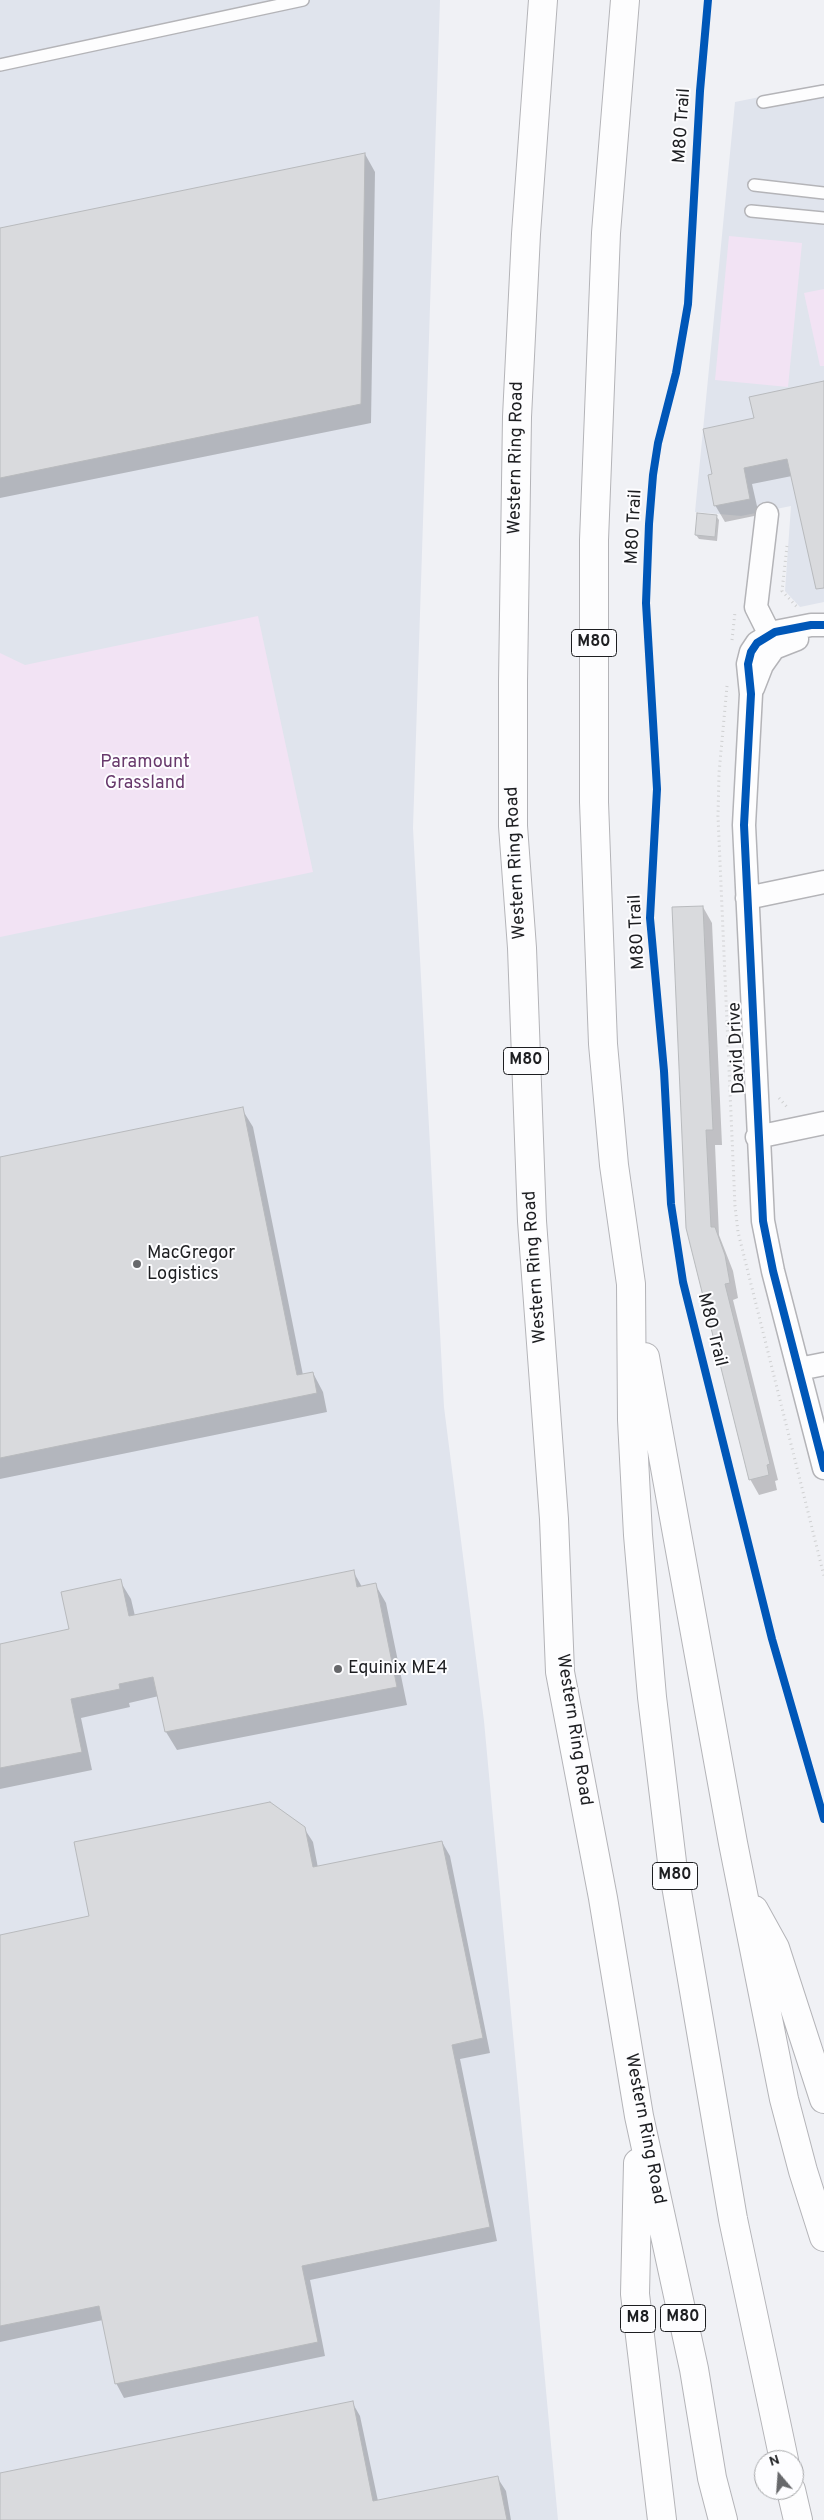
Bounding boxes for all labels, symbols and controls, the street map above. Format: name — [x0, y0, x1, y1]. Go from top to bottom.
street label: M80 Trail — [670, 88, 696, 164]
street label: Western Ring Road — [505, 381, 529, 535]
street label: M80 Trail — [622, 489, 648, 565]
road number: M80 — [572, 630, 616, 656]
park label: Paramount Grassland — [100, 752, 190, 794]
street label: Western Ring Road — [502, 786, 532, 940]
street label: M80 Trail — [625, 894, 651, 970]
street label: David Drive — [725, 1001, 751, 1095]
road number: M80 — [504, 1048, 548, 1074]
street label: Western Ring Road — [520, 1190, 552, 1344]
place label: MacGregor Logistics — [147, 1243, 235, 1286]
marker: MacGregor Logistics — [131, 1258, 143, 1270]
street label: M80 Trail — [691, 1291, 731, 1369]
street label: Western Ring Road — [550, 1653, 596, 1807]
place label: Equinix ME4 — [348, 1658, 448, 1680]
marker: Equinix ME4 — [332, 1663, 344, 1675]
road number: M80 — [652, 1862, 698, 1890]
street label: Western Ring Road — [619, 2052, 669, 2206]
road number: M80 — [660, 2304, 706, 2332]
road number: M8 — [620, 2306, 656, 2332]
north arrow — [754, 2450, 804, 2500]
text: N — [767, 2452, 782, 2471]

